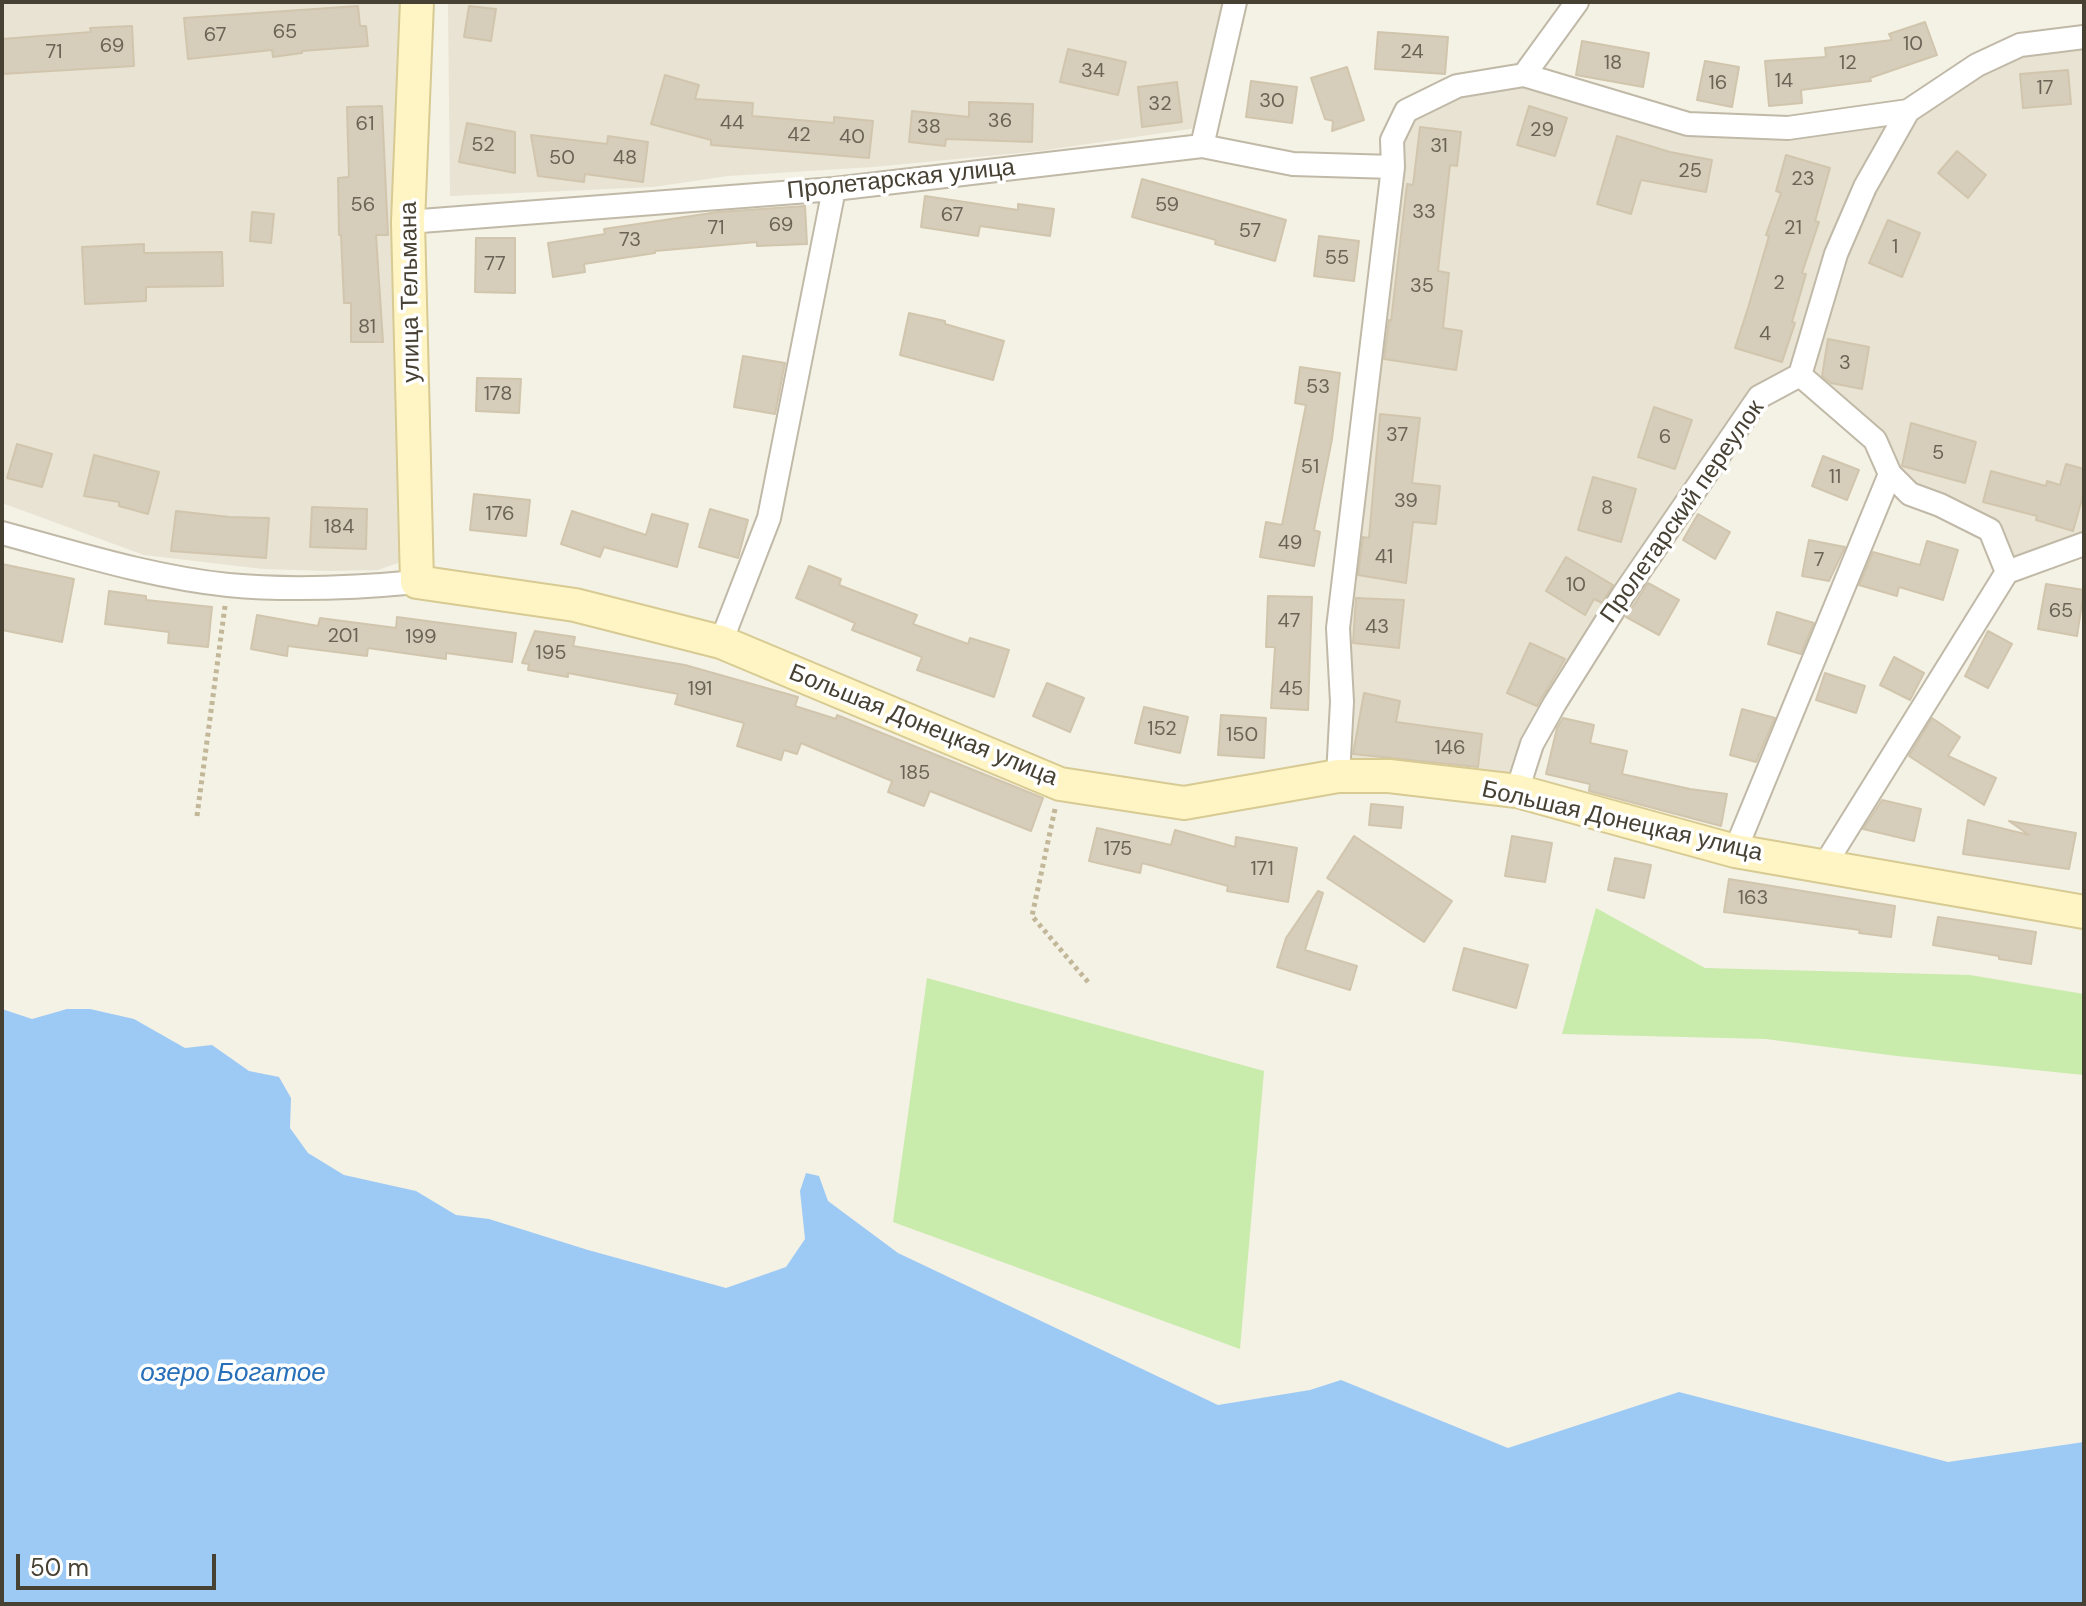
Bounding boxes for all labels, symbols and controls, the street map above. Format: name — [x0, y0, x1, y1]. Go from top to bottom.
house number: 65 — [273, 21, 297, 45]
house number: 67 — [204, 24, 226, 48]
house number: 10 — [1903, 33, 1923, 57]
house number: 69 — [100, 35, 124, 59]
house number: 71 — [46, 41, 62, 65]
house number: 24 — [1400, 41, 1424, 65]
house number: 18 — [1604, 52, 1622, 76]
house number: 12 — [1839, 52, 1857, 76]
house number: 34 — [1081, 60, 1105, 84]
house number: 14 — [1775, 70, 1793, 94]
house number: 16 — [1709, 72, 1727, 96]
house number: 17 — [2037, 77, 2053, 101]
house number: 30 — [1259, 90, 1285, 114]
house number: 32 — [1148, 93, 1172, 117]
house number: 36 — [988, 110, 1012, 134]
house number: 44 — [720, 112, 744, 136]
house number: 61 — [356, 113, 374, 137]
house number: 38 — [917, 116, 941, 140]
house number: 29 — [1530, 119, 1554, 143]
house number: 42 — [787, 124, 811, 148]
house number: 40 — [839, 126, 865, 150]
house number: 52 — [471, 134, 495, 158]
house number: 31 — [1430, 135, 1448, 159]
house number: 50 — [549, 147, 575, 171]
house number: 48 — [613, 147, 637, 171]
street label: Пролетарская улица — [786, 154, 1016, 206]
house number: 25 — [1678, 160, 1702, 184]
house number: 23 — [1791, 168, 1815, 192]
house number: 56 — [351, 194, 375, 218]
house number: 59 — [1155, 194, 1179, 218]
street label: улица Тельмана — [395, 201, 427, 383]
house number: 33 — [1412, 201, 1436, 225]
house number: 67 — [941, 204, 963, 228]
house number: 69 — [769, 214, 793, 238]
house number: 71 — [708, 217, 724, 241]
house number: 21 — [1784, 217, 1802, 241]
house number: 57 — [1239, 220, 1261, 244]
house number: 73 — [619, 229, 641, 253]
house number: 1 — [1892, 236, 1898, 260]
house number: 55 — [1325, 247, 1349, 271]
house number: 77 — [484, 253, 506, 277]
house number: 2 — [1773, 272, 1785, 296]
house number: 35 — [1410, 275, 1434, 299]
house number: 81 — [358, 316, 376, 340]
house number: 4 — [1759, 323, 1771, 347]
house number: 3 — [1839, 352, 1851, 376]
house number: 53 — [1306, 376, 1330, 400]
house number: 178 — [484, 383, 512, 407]
street label: Пролетарский переулок — [1595, 395, 1771, 629]
house number: 37 — [1386, 424, 1408, 448]
house number: 6 — [1659, 426, 1671, 450]
house number: 5 — [1932, 442, 1944, 466]
house number: 51 — [1301, 456, 1319, 480]
house number: 11 — [1829, 466, 1841, 490]
house number: 39 — [1394, 490, 1418, 514]
house number: 8 — [1601, 497, 1613, 521]
house number: 176 — [486, 503, 514, 527]
house number: 184 — [324, 516, 354, 540]
house number: 49 — [1278, 532, 1302, 556]
house number: 41 — [1375, 546, 1393, 570]
house number: 7 — [1814, 549, 1824, 573]
house number: 10 — [1566, 574, 1586, 598]
house number: 65 — [2049, 600, 2073, 624]
house number: 47 — [1278, 610, 1300, 634]
house number: 43 — [1365, 616, 1389, 640]
house number: 201 — [327, 625, 359, 649]
house number: 199 — [405, 626, 437, 650]
house number: 195 — [536, 642, 566, 666]
street label: Большая Донецкая улица — [785, 659, 1061, 793]
house number: 191 — [688, 678, 712, 702]
house number: 45 — [1279, 678, 1303, 702]
house number: 152 — [1147, 718, 1177, 742]
house number: 150 — [1226, 724, 1258, 748]
house number: 146 — [1435, 737, 1465, 761]
house number: 185 — [900, 762, 930, 786]
street label: Большая Донецкая улица — [1479, 776, 1765, 868]
house number: 175 — [1104, 838, 1132, 862]
house number: 171 — [1250, 858, 1274, 882]
house number: 163 — [1738, 887, 1768, 911]
water label: озеро Богатое — [140, 1358, 326, 1390]
scale bar — [20, 1538, 220, 1588]
text: 50 m — [30, 1552, 89, 1583]

